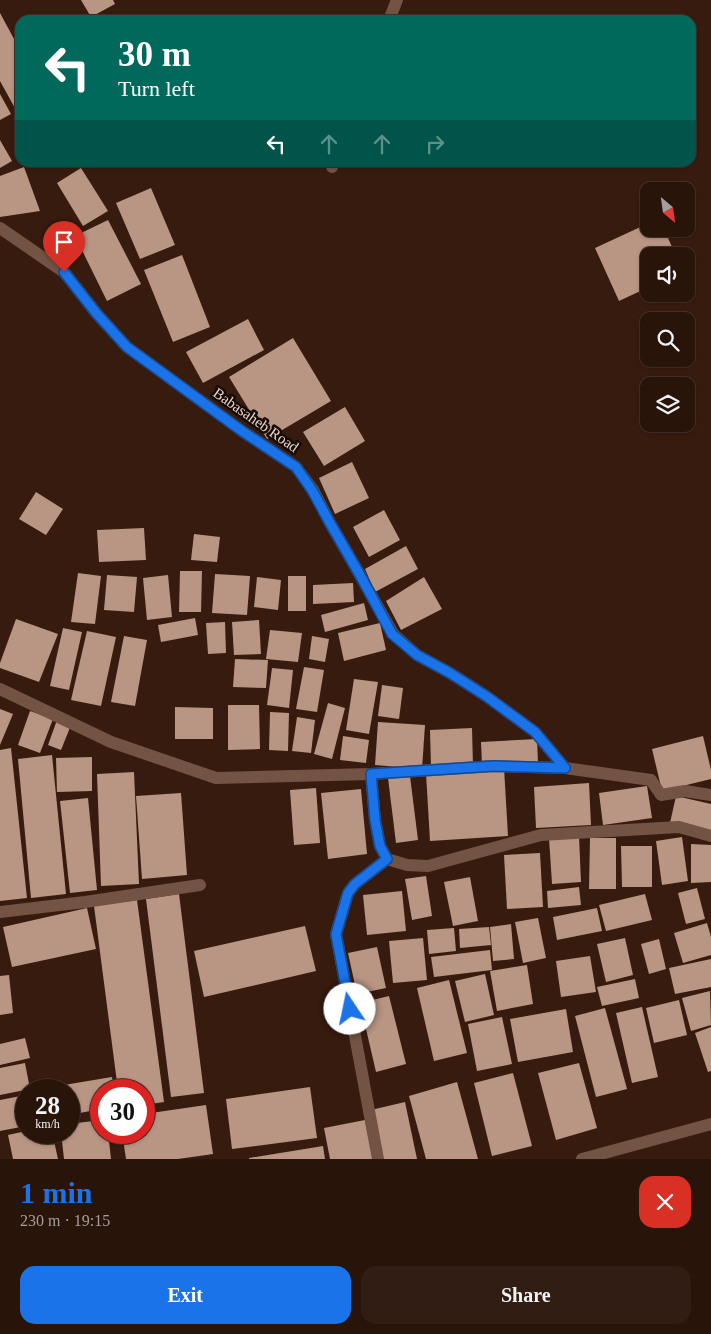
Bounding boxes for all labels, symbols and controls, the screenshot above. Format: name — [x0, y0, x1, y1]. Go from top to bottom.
icon: left — [35, 35, 100, 100]
text: 30 m — [118, 35, 191, 74]
text: Turn left — [118, 76, 195, 101]
icon: left — [262, 130, 290, 158]
icon: ahead — [315, 130, 343, 158]
icon: ahead — [368, 130, 396, 158]
icon: right — [421, 130, 449, 158]
north arrow — [640, 182, 695, 238]
map controls — [640, 182, 695, 432]
pin — [43, 221, 85, 272]
icon: arrive — [50, 228, 78, 256]
button: sound — [640, 247, 695, 302]
button: search — [640, 312, 695, 367]
button: layers — [640, 377, 695, 432]
street label: Babasaheb Road — [210, 385, 302, 456]
position arrow — [323, 982, 375, 1034]
speed limit sign: 30 — [90, 1079, 155, 1144]
text: 28 — [35, 1092, 60, 1119]
text: km/h — [35, 1117, 60, 1131]
text: 1 min — [20, 1176, 93, 1209]
button: close — [639, 1176, 691, 1228]
text: 230 m · 19:15 — [20, 1212, 110, 1229]
button: Exit — [20, 1266, 351, 1324]
button: Share — [361, 1266, 691, 1324]

